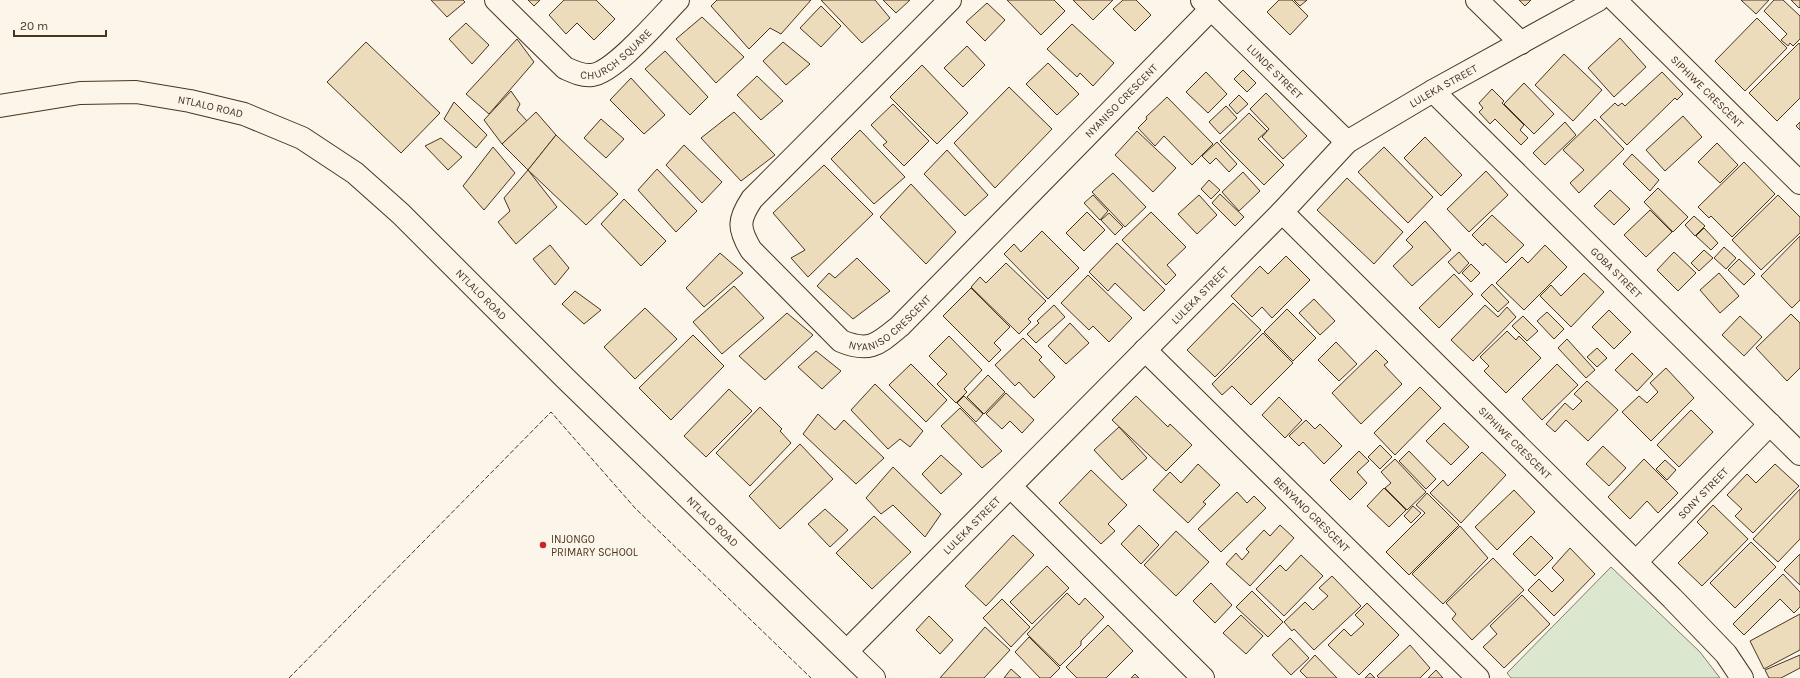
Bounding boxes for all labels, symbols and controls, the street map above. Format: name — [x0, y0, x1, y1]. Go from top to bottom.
scale bar — [14, 12, 106, 38]
text: 20 m — [20, 19, 48, 33]
street label: CHURCH SQUARE — [579, 26, 654, 82]
street label: LUNDE STREET — [1244, 41, 1306, 102]
street label: SIPHIWE CRESCENT — [1668, 53, 1747, 131]
street label: NYANISO CRESCENT — [1082, 61, 1161, 140]
street label: LULEKA STREET — [1407, 61, 1480, 110]
street label: NTLALO ROAD — [177, 93, 245, 120]
street label: GOBA STREET — [1588, 244, 1645, 301]
street label: LULEKA STREET — [1168, 263, 1231, 327]
street label: NTLALO ROAD — [453, 266, 510, 323]
street label: NYANISO CRESCENT — [847, 292, 934, 353]
street label: SIPHIWE CRESCENT — [1476, 404, 1555, 482]
street label: SONY STREET — [1675, 464, 1731, 522]
street label: BENYANO CRESCENT — [1271, 474, 1353, 555]
street label: NTLALO ROAD — [684, 493, 741, 549]
street label: LULEKA STREET — [940, 493, 1003, 557]
place label: INJONGO PRIMARY SCHOOL — [551, 533, 639, 559]
marker: INJONGO PRIMARY SCHOOL — [538, 540, 548, 550]

